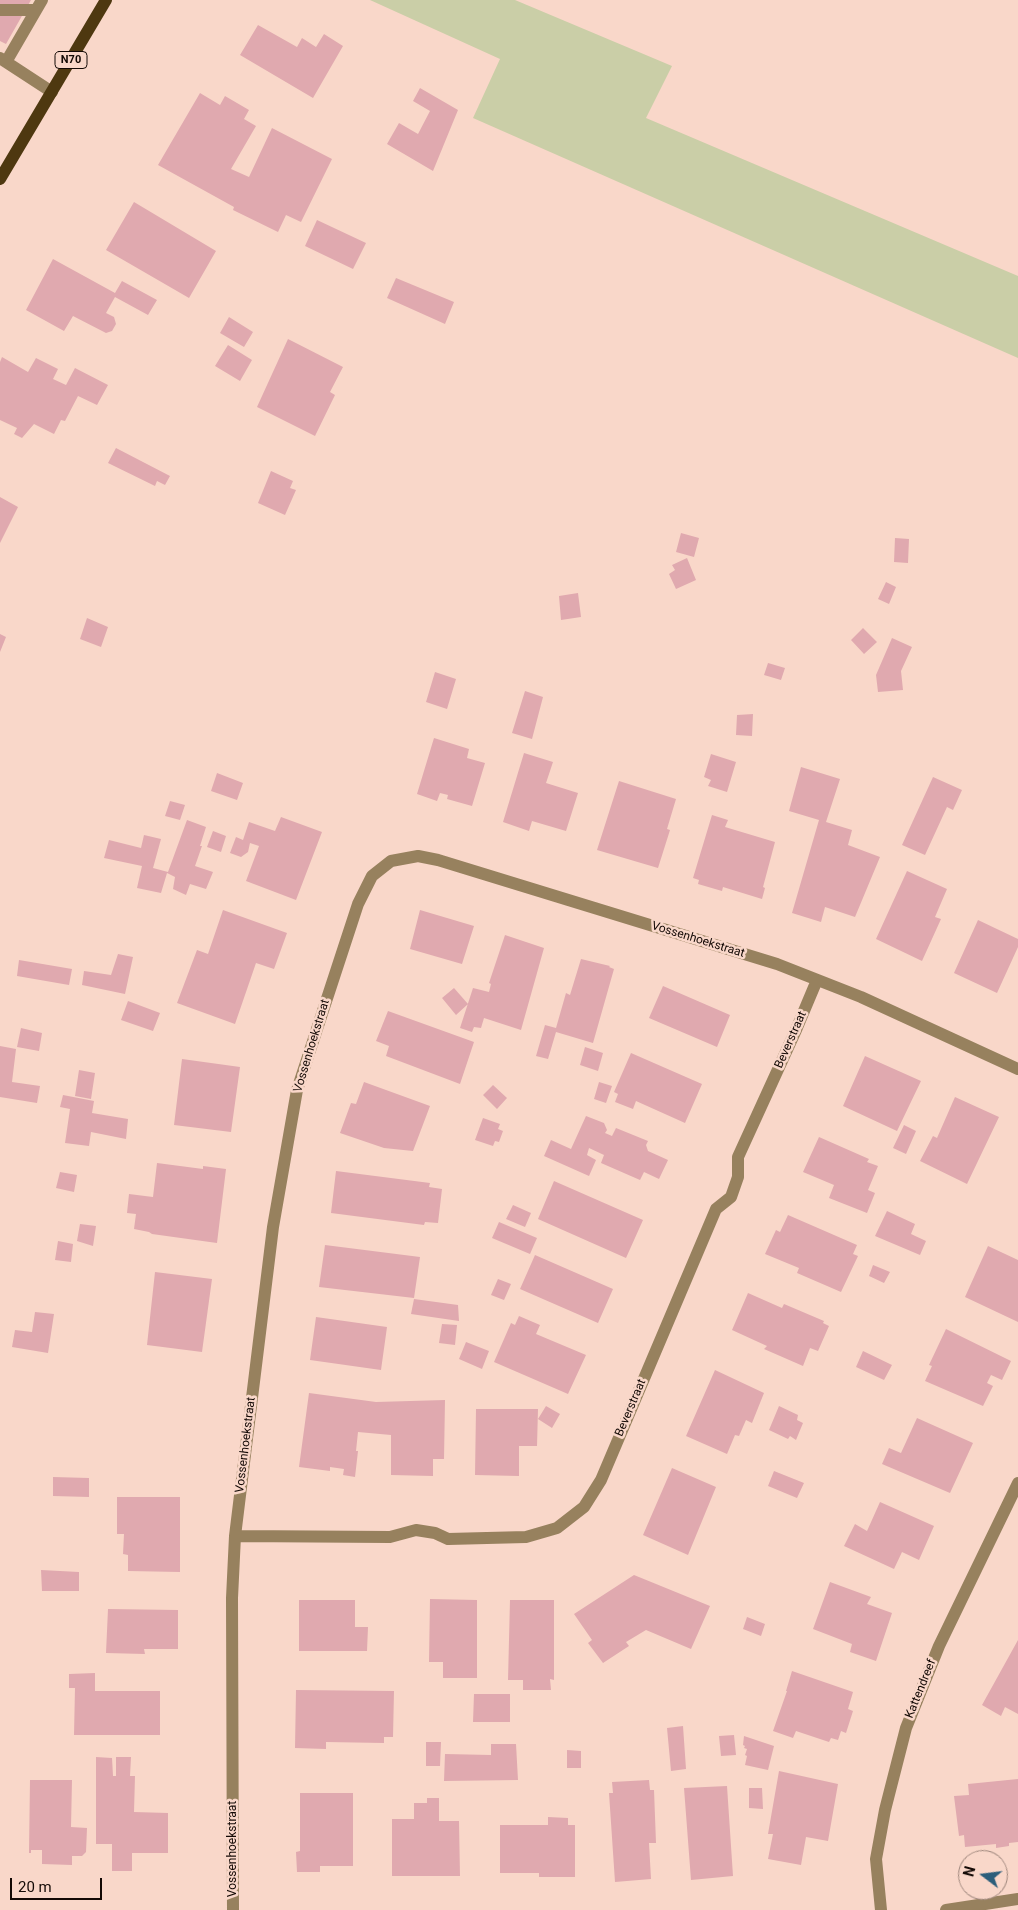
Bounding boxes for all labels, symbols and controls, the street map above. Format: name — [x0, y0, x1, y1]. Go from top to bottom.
road number: N70 — [55, 52, 87, 68]
street label: Vossenhoekstraat — [650, 919, 746, 961]
street label: Vossenhoekstraat — [291, 998, 333, 1094]
street label: Beverstraat — [772, 1009, 810, 1071]
street label: Beverstraat — [612, 1377, 650, 1439]
street label: Vossenhoekstraat — [233, 1396, 259, 1494]
street label: Kattendreef — [903, 1657, 939, 1721]
street label: Vossenhoekstraat — [226, 1801, 240, 1897]
north arrow — [958, 1850, 1008, 1900]
text: N — [960, 1865, 978, 1878]
scale bar — [12, 1868, 105, 1900]
text: 20 m — [18, 1878, 52, 1896]

